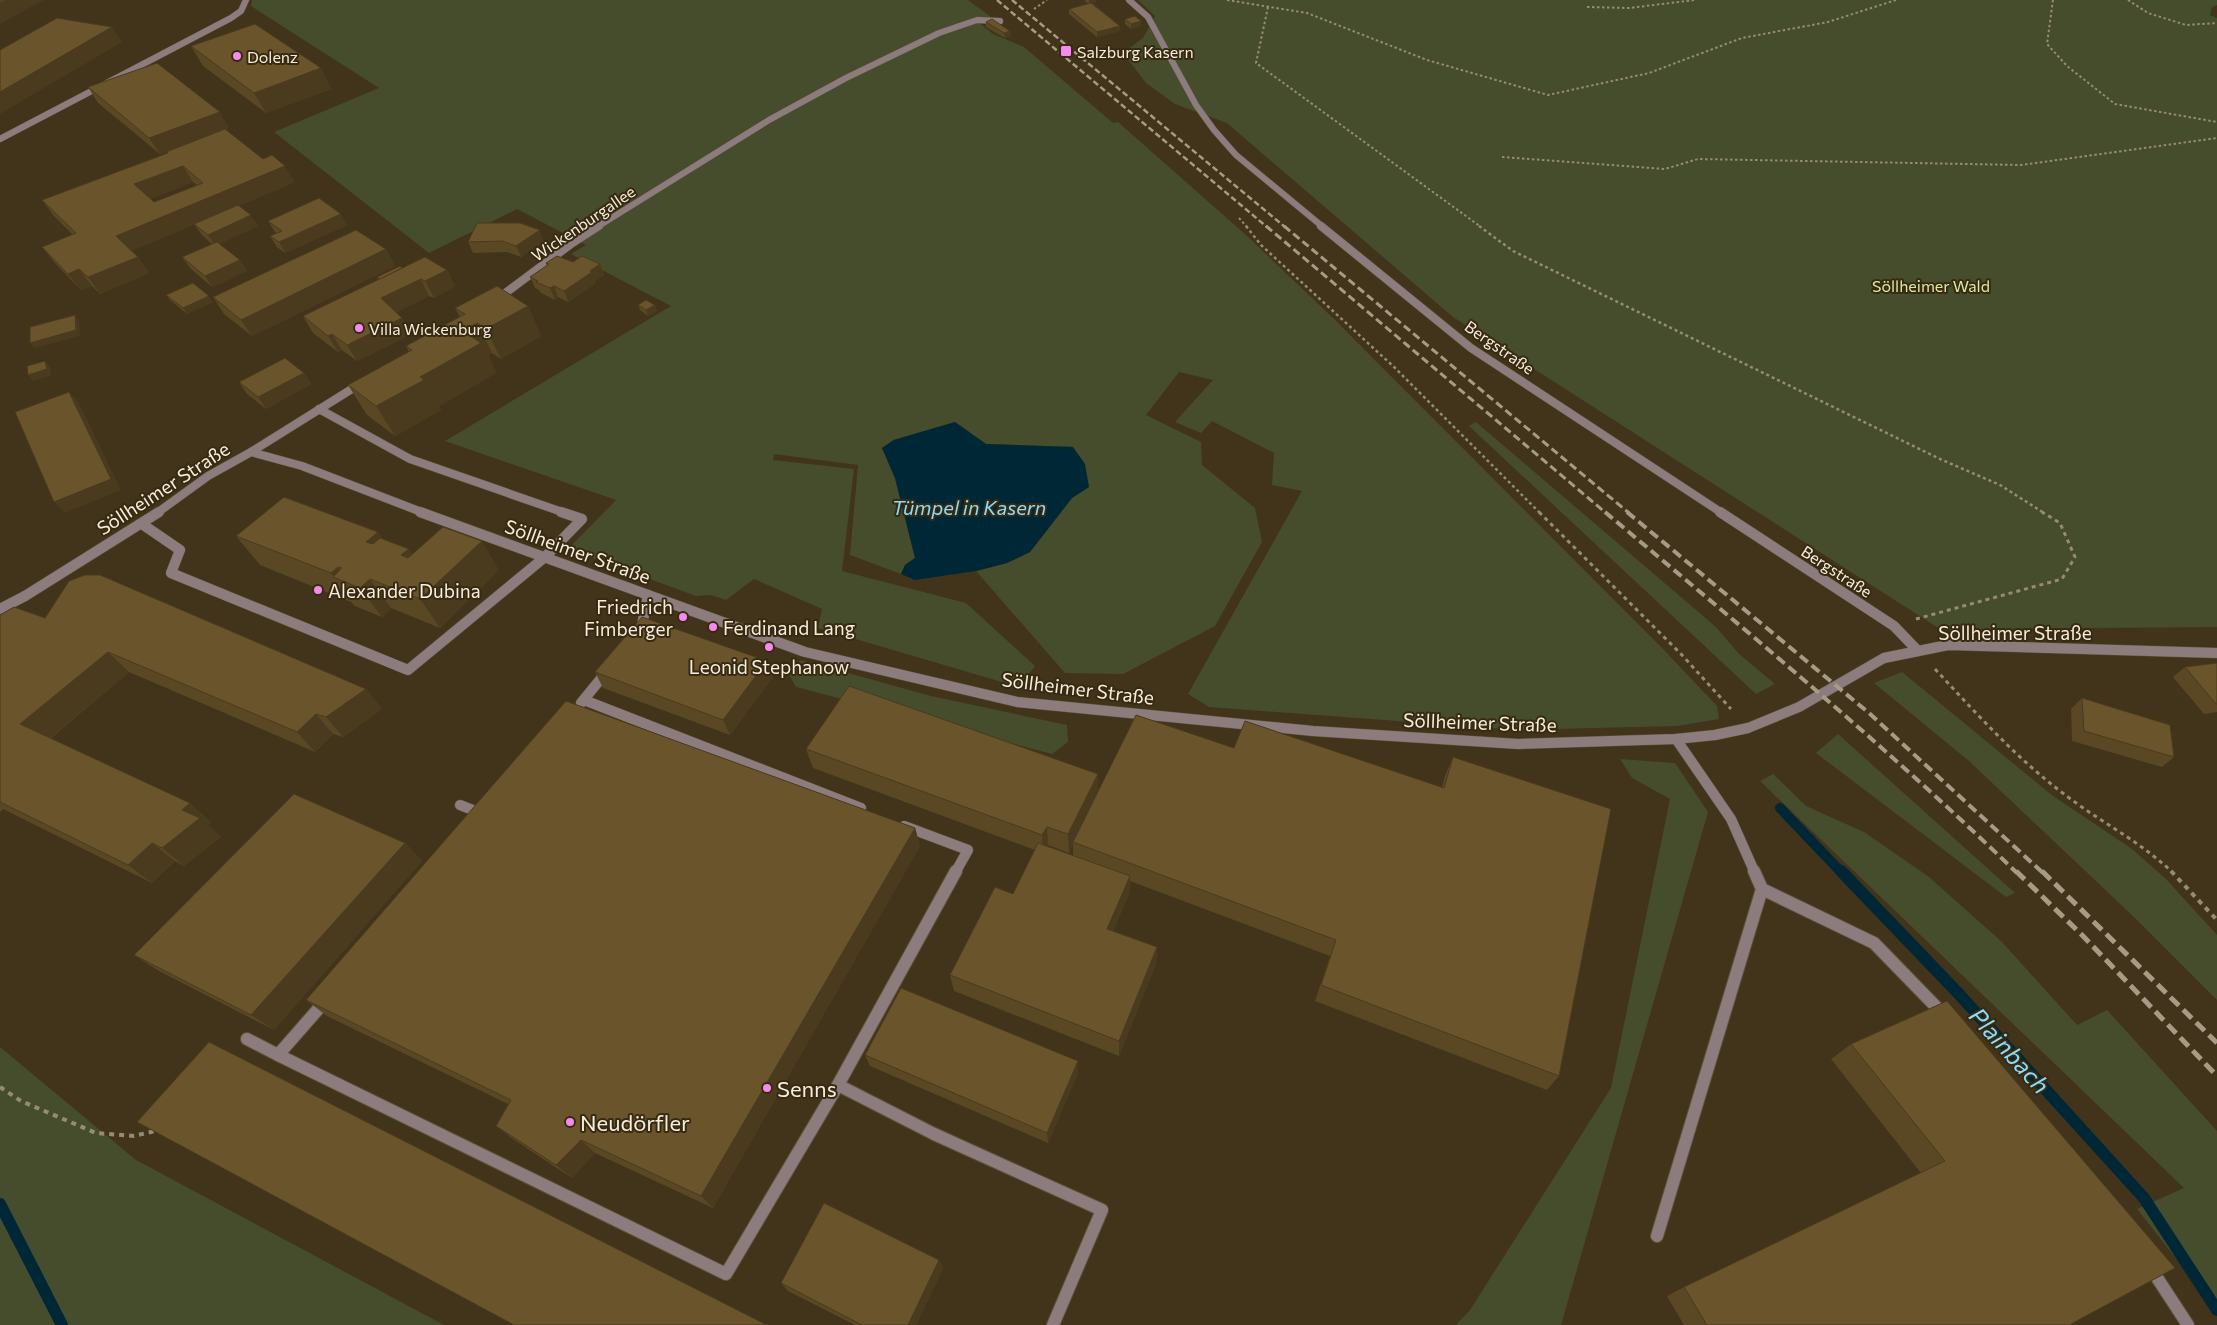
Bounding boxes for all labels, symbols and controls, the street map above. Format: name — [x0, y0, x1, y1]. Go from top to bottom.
place label: Salzburg Kasern — [1077, 42, 1194, 61]
marker: Salzburg Kasern — [1059, 44, 1073, 58]
place label: Dolenz — [247, 47, 298, 66]
marker: Dolenz — [231, 50, 243, 62]
street label: Wickenburgallee — [528, 181, 638, 265]
park label: Söllheimer Wald — [1872, 276, 1990, 295]
street label: Bergstraße — [1462, 316, 1538, 378]
place label: Villa Wickenburg — [369, 319, 492, 338]
marker: Villa Wickenburg — [353, 322, 365, 334]
street label: Söllheimer Straße — [92, 437, 234, 539]
water label: Tümpel in Kasern — [892, 495, 1046, 519]
street label: Söllheimer Straße — [502, 514, 654, 588]
street label: Bergstraße — [1798, 541, 1876, 601]
place label: Alexander Dubina — [328, 579, 481, 602]
marker: Alexander Dubina — [312, 584, 324, 596]
place label: Friedrich Fimberger — [584, 595, 673, 640]
marker: Friedrich Fimberger — [677, 611, 689, 623]
place label: Ferdinand Lang — [723, 616, 855, 639]
marker: Ferdinand Lang — [707, 621, 719, 633]
street label: Söllheimer Straße — [1938, 621, 2092, 644]
marker: Leonid Stephanow — [763, 641, 775, 653]
place label: Leonid Stephanow — [689, 655, 849, 678]
street label: Söllheimer Straße — [1000, 667, 1156, 709]
street label: Söllheimer Straße — [1403, 708, 1557, 736]
water label: Plainbach — [1964, 1001, 2056, 1099]
place label: Senns — [777, 1075, 837, 1102]
marker: Senns — [761, 1082, 773, 1094]
place label: Neudörfler — [580, 1109, 690, 1136]
marker: Neudörfler — [564, 1116, 576, 1128]

